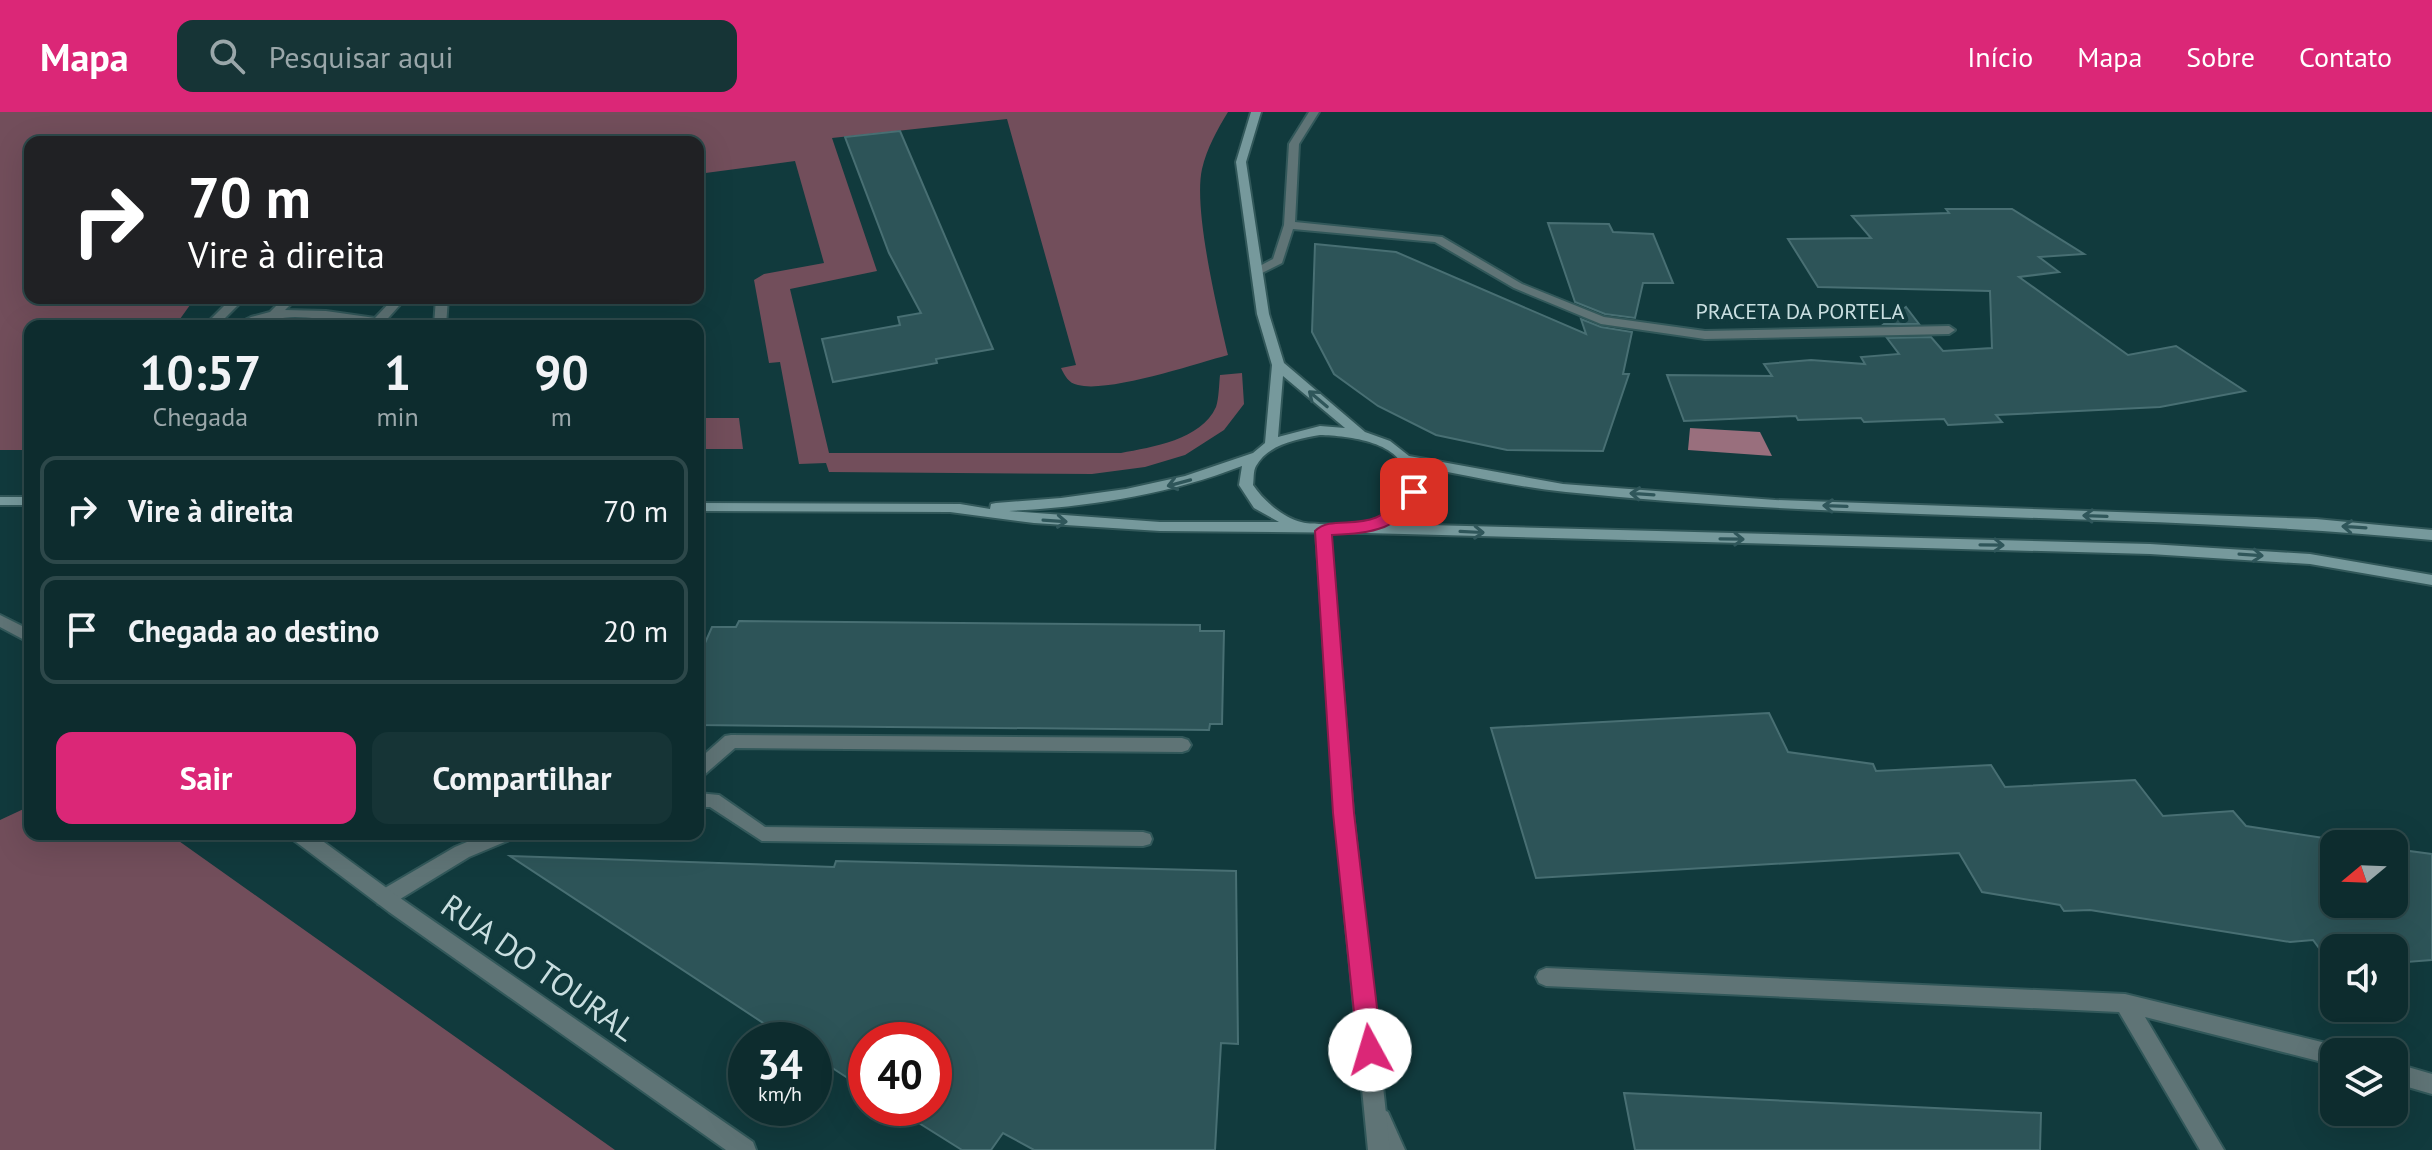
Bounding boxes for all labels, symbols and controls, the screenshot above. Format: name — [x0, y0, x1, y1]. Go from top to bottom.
search box — [177, 20, 737, 92]
text: Mapa — [40, 32, 129, 81]
icon: search — [205, 34, 249, 78]
text: Pesquisar aqui — [269, 37, 453, 76]
text: Início — [1967, 38, 2033, 75]
text: Mapa — [2077, 38, 2142, 75]
text: Sobre — [2186, 38, 2255, 75]
text: Contato — [2299, 38, 2392, 75]
text: 70 m — [188, 161, 311, 233]
icon: right — [56, 168, 160, 272]
text: Vire à direita — [188, 231, 385, 278]
street label: PRACETA DA PORTELA — [1696, 297, 1905, 325]
text: 10:57 — [139, 341, 261, 403]
text: 1 — [384, 341, 411, 403]
text: 90 — [534, 341, 589, 403]
one-way arrow — [1308, 390, 1329, 408]
text: Chegada — [152, 400, 248, 433]
text: min — [377, 400, 419, 433]
text: m — [551, 400, 572, 433]
pin — [1380, 458, 1448, 526]
icon: arrive — [1392, 470, 1436, 514]
one-way arrow — [1166, 476, 1192, 491]
one-way arrow — [1629, 486, 1656, 501]
icon: right — [60, 488, 104, 532]
text: Vire à direita — [128, 491, 293, 530]
text: 70 m — [603, 491, 668, 530]
one-way arrow — [1822, 499, 1849, 514]
one-way arrow — [2082, 509, 2109, 524]
one-way arrow — [1041, 514, 1068, 529]
one-way arrow — [2341, 519, 2368, 534]
one-way arrow — [1458, 525, 1485, 540]
one-way arrow — [1718, 531, 1745, 547]
one-way arrow — [1978, 537, 2005, 553]
one-way arrow — [2238, 548, 2264, 563]
icon: arrive — [60, 608, 104, 652]
text: Chegada ao destino — [128, 611, 379, 650]
text: 20 m — [603, 611, 668, 650]
button: Sair — [56, 732, 356, 824]
button: Compartilhar — [372, 732, 672, 824]
north arrow — [2320, 830, 2408, 918]
map controls — [2320, 830, 2408, 1126]
street label: RUA DO TOURAL — [433, 884, 645, 1050]
button: sound — [2320, 934, 2408, 1022]
position arrow — [1328, 1008, 1412, 1092]
speed limit sign: 40 — [848, 1022, 952, 1126]
text: 34 — [757, 1038, 803, 1090]
button: layers — [2320, 1038, 2408, 1126]
text: km/h — [758, 1081, 802, 1107]

